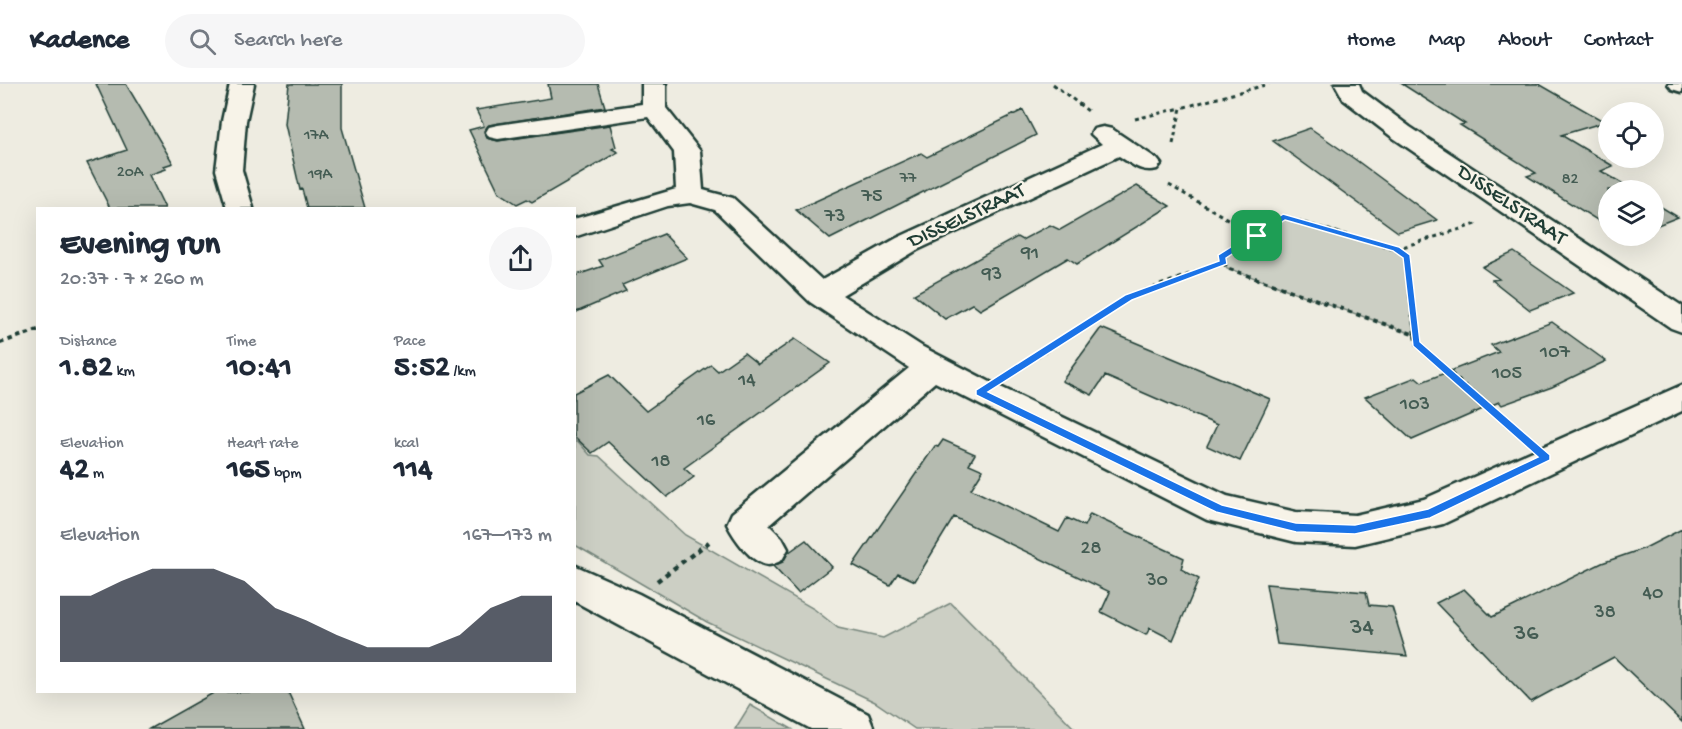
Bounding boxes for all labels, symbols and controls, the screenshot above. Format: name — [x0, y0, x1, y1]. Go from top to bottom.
search box — [165, 14, 585, 68]
text: Kadence — [30, 25, 129, 58]
icon: search — [186, 25, 219, 58]
text: Search here — [234, 28, 342, 54]
text: Home — [1347, 29, 1395, 54]
text: Map — [1428, 29, 1465, 54]
text: About — [1498, 29, 1551, 54]
text: Contact — [1584, 29, 1652, 54]
map controls — [1598, 102, 1664, 246]
button: locate — [1598, 102, 1664, 168]
house number: 17A — [303, 127, 330, 146]
street label: DISSELSTRAAT — [1450, 159, 1572, 253]
house number: 20A — [117, 164, 145, 183]
house number: 19A — [307, 166, 334, 185]
house number: 77 — [899, 170, 917, 189]
house number: 82 — [1562, 171, 1578, 190]
street label: DISSELSTRAAT — [902, 178, 1031, 256]
button: layers — [1598, 180, 1664, 246]
house number: 75 — [861, 186, 882, 209]
house number: 73 — [824, 206, 845, 229]
pin — [1231, 210, 1282, 261]
icon: arrive — [1240, 219, 1273, 252]
text: Evening run — [60, 227, 220, 265]
button: share — [489, 227, 552, 290]
house number: 91 — [1020, 243, 1039, 266]
house number: 93 — [981, 264, 1002, 287]
text: 20:37 · 7 × 260 m — [60, 269, 204, 292]
text: Distance — [60, 333, 117, 352]
text: Time — [227, 333, 256, 352]
text: Pace — [394, 333, 425, 352]
house number: 107 — [1539, 342, 1571, 365]
text: 1.82 — [60, 352, 113, 387]
text: 10:41 — [227, 352, 292, 387]
text: 5:52 — [394, 352, 450, 387]
text: km — [113, 363, 135, 382]
text: /km — [450, 363, 476, 382]
house number: 105 — [1491, 363, 1522, 386]
house number: 14 — [737, 370, 756, 393]
house number: 103 — [1399, 394, 1430, 417]
house number: 16 — [696, 410, 716, 433]
text: Elevation — [60, 435, 124, 454]
text: Heart rate — [227, 435, 299, 454]
text: kcal — [394, 435, 419, 454]
house number: 18 — [650, 451, 671, 474]
text: 42 — [60, 454, 89, 489]
text: 165 — [227, 454, 270, 489]
text: 114 — [394, 454, 432, 489]
text: m — [89, 465, 104, 484]
text: bpm — [270, 465, 302, 484]
text: Elevation — [60, 525, 140, 548]
text: 167–173 m — [463, 525, 552, 548]
house number: 28 — [1081, 538, 1101, 561]
house number: 30 — [1145, 570, 1168, 593]
house number: 40 — [1643, 583, 1663, 606]
house number: 38 — [1593, 602, 1616, 625]
house number: 34 — [1349, 614, 1375, 643]
house number: 36 — [1513, 620, 1539, 649]

